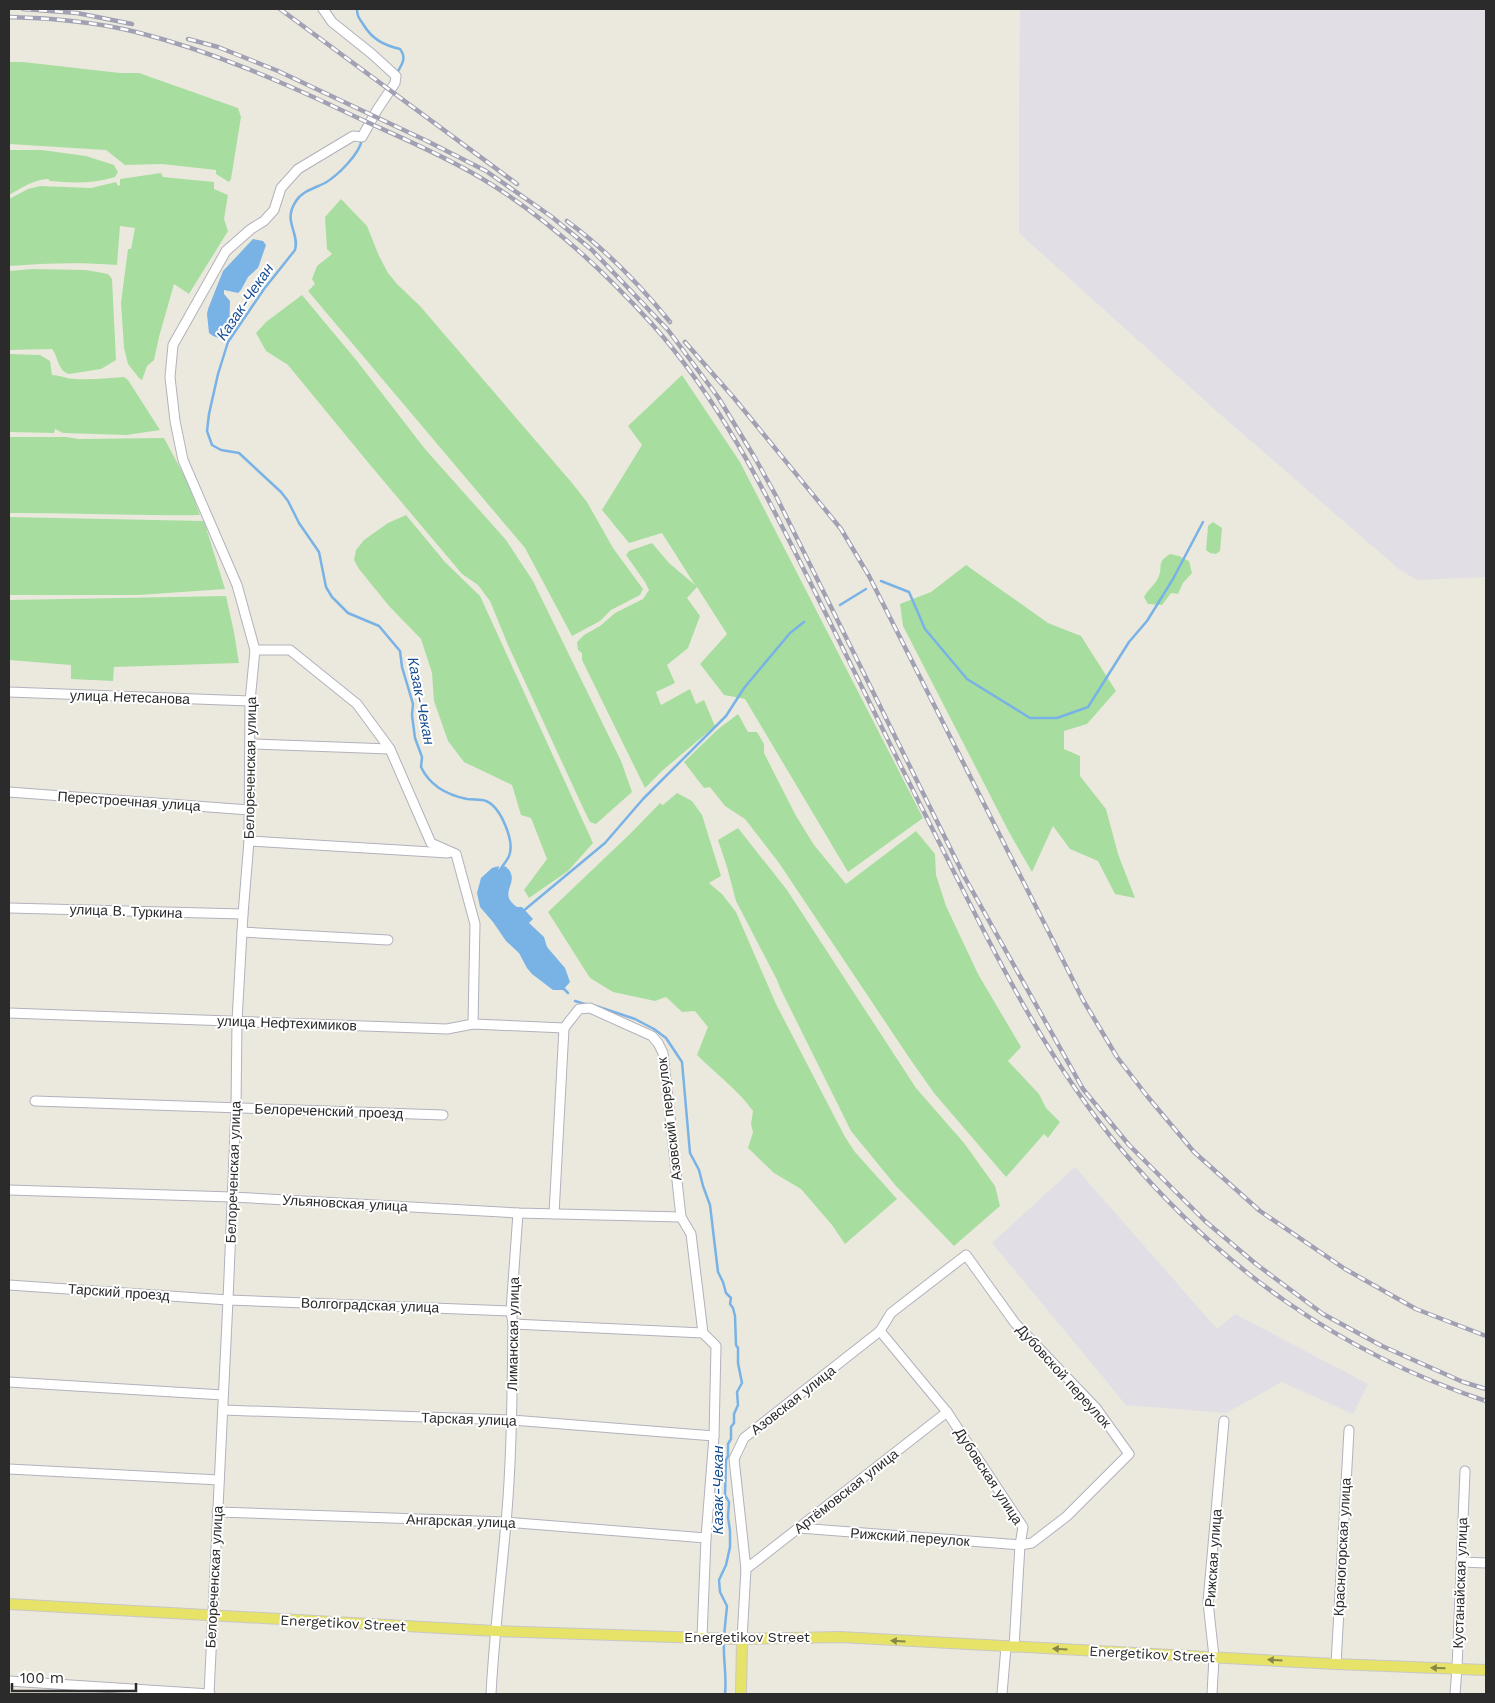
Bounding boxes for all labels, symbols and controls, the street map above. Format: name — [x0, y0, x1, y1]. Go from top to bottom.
water label: Казак-Чекан — [213, 260, 277, 344]
water label: Казак-Чекан — [404, 656, 438, 746]
street label: улица Нетесанова — [70, 687, 191, 707]
street label: Белореченская улица — [241, 696, 259, 839]
street label: Перестроечная улица — [57, 788, 201, 814]
street label: улица В. Туркина — [69, 901, 183, 921]
street label: улица Нефтехимиков — [217, 1013, 357, 1033]
street label: Азовский переулок — [653, 1056, 684, 1181]
street label: Белореченская улица — [223, 1100, 243, 1244]
street label: Белореченский проезд — [254, 1100, 404, 1122]
street label: Ульяновская улица — [282, 1192, 408, 1214]
street label: Лиманская улица — [504, 1277, 522, 1391]
street label: Тарский проезд — [68, 1280, 170, 1304]
street label: Волгоградская улица — [301, 1295, 440, 1315]
street label: Дубовской переулок — [1013, 1321, 1115, 1432]
street label: Азовская улица — [748, 1362, 839, 1438]
street label: Тарская улица — [421, 1409, 517, 1429]
street label: Дубовская улица — [952, 1425, 1026, 1528]
street label: Артёмовская улица — [791, 1445, 901, 1537]
water label: Казак-Чекан — [709, 1446, 727, 1534]
street label: Красногорская улица — [1330, 1477, 1354, 1617]
street label: Белореченская улица — [202, 1505, 226, 1649]
street label: Рижская улица — [1202, 1508, 1224, 1608]
street label: Ангарская улица — [406, 1511, 516, 1531]
street label: Кустанайская улица — [1450, 1517, 1470, 1649]
street label: Рижский переулок — [850, 1525, 971, 1549]
street label: Energetikov Street — [280, 1612, 406, 1634]
street label: Energetikov Street — [684, 1629, 810, 1645]
one-way arrow — [890, 1636, 906, 1644]
street label: Energetikov Street — [1089, 1643, 1215, 1665]
one-way arrow — [1052, 1645, 1068, 1653]
one-way arrow — [1267, 1656, 1283, 1664]
scale bar — [12, 1660, 136, 1692]
one-way arrow — [1429, 1663, 1445, 1671]
text: 100 m — [20, 1669, 64, 1687]

